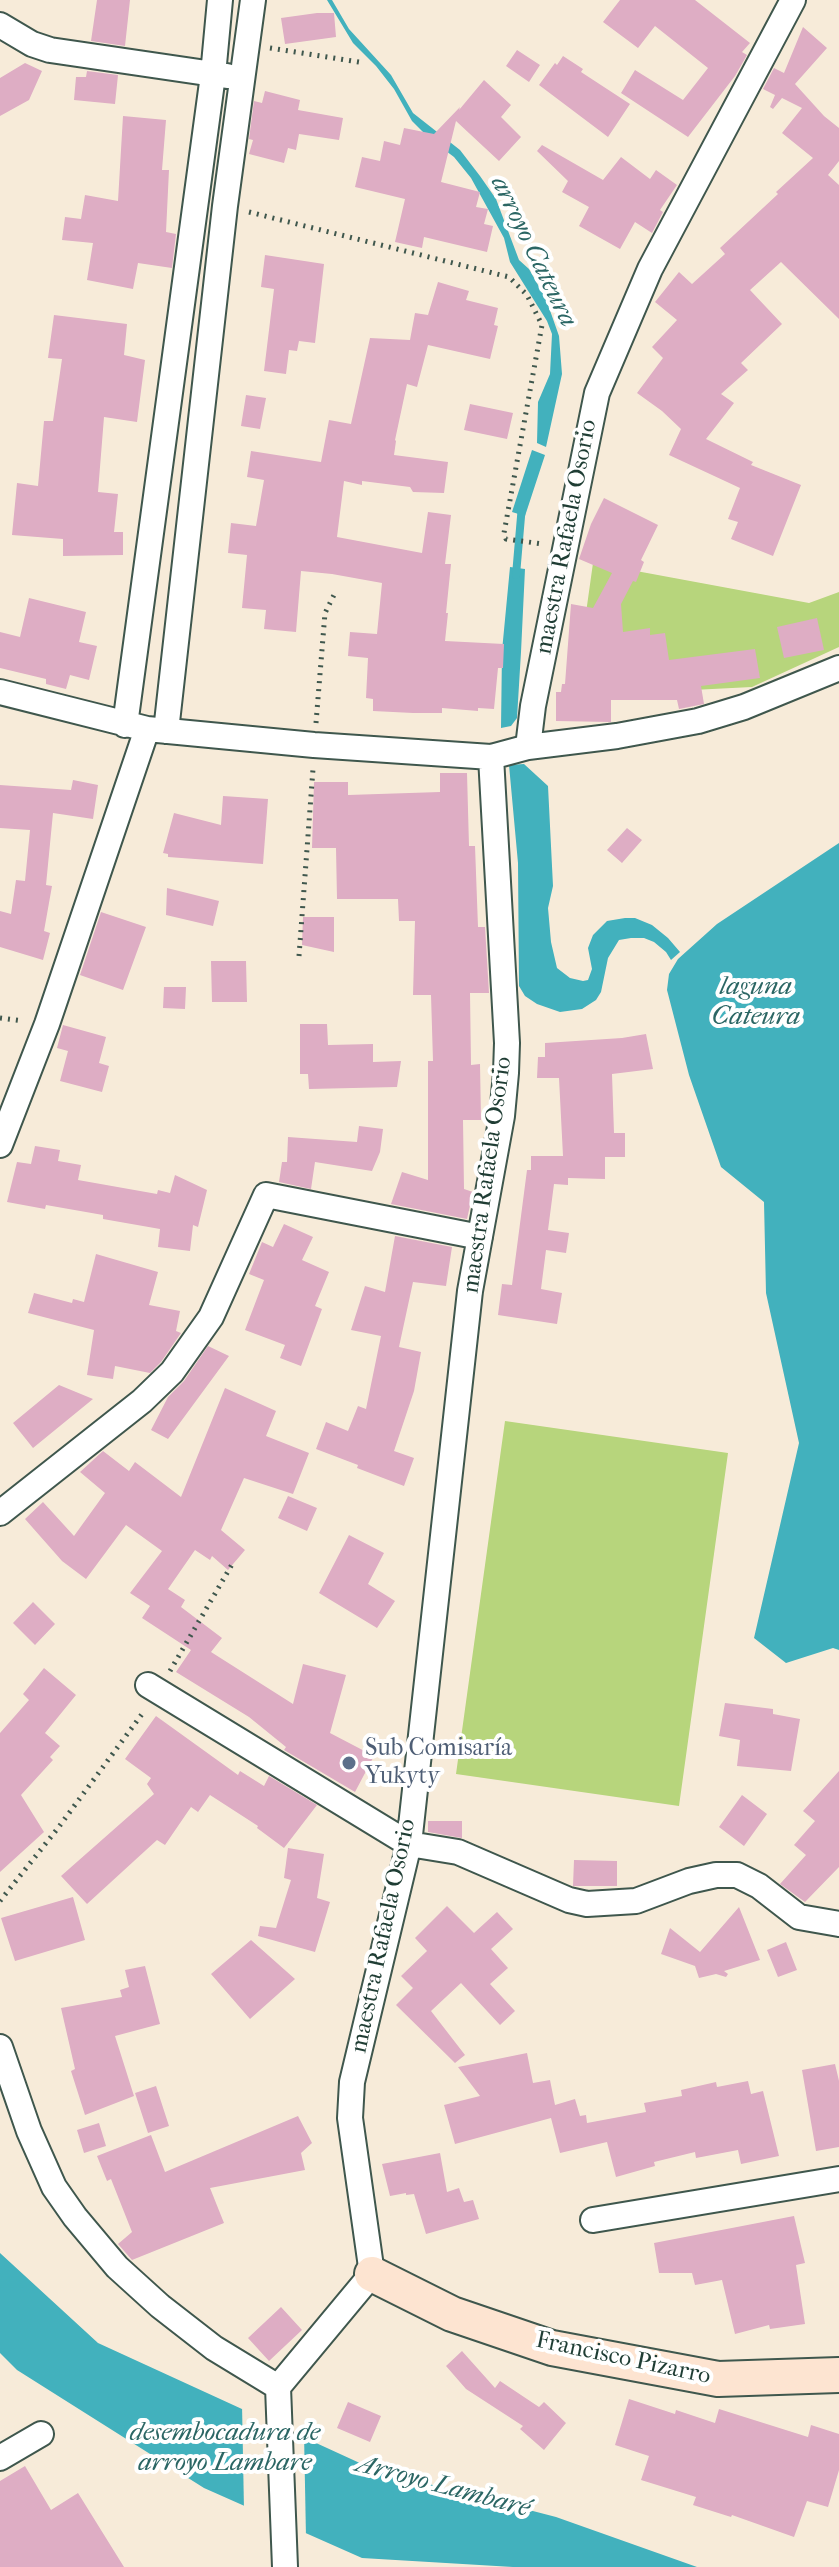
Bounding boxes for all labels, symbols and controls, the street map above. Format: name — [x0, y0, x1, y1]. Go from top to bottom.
water label: arroyo Cateura — [483, 171, 583, 333]
street label: maestra Rafaela Osorio — [530, 417, 604, 657]
water label: laguna Cateura — [712, 972, 800, 1034]
street label: maestra Rafaela Osorio — [457, 1055, 519, 1295]
place label: Sub Comisaría Yukyty — [365, 1735, 512, 1791]
marker: Sub Comisaría Yukyty — [340, 1754, 358, 1772]
street label: maestra Rafaela Osorio — [345, 1816, 423, 2056]
street label: Francisco Pizarro — [533, 2326, 713, 2392]
water label: desembocadura de arroyo Lambare — [130, 2418, 320, 2480]
water label: Arroyo Lambaré — [353, 2449, 533, 2525]

